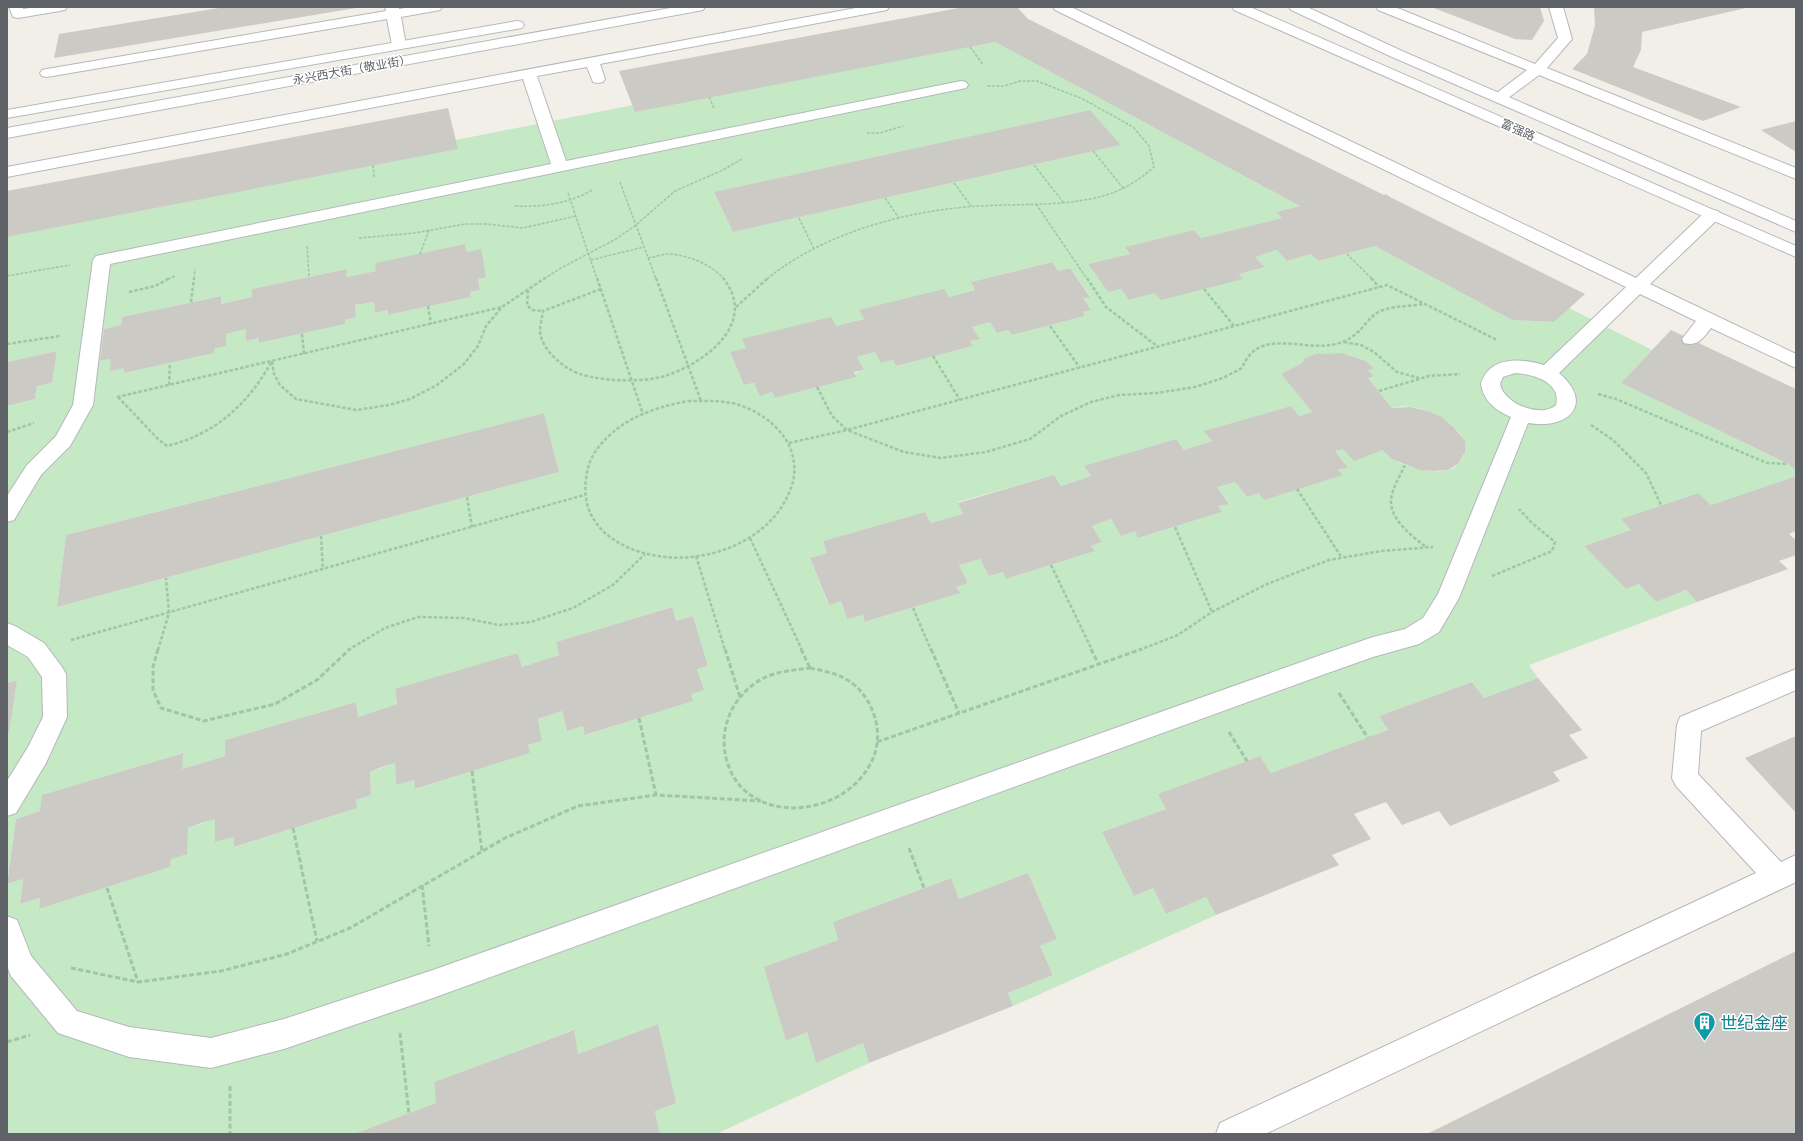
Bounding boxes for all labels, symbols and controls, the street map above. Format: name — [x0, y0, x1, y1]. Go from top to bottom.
street label: 永兴西大街（敬业街） — [292, 53, 412, 88]
street label: 富强路 — [1498, 116, 1537, 145]
building icon: 世纪金座 — [1691, 1010, 1717, 1043]
place label: 世纪金座 — [1720, 1013, 1788, 1034]

